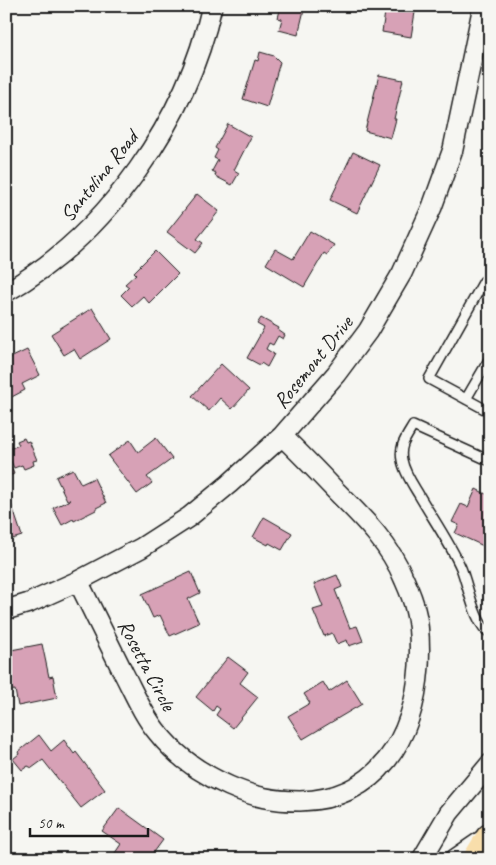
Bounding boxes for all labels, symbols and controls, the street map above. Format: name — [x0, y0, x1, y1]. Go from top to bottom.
street label: Santolina Road — [54, 122, 146, 227]
street label: Rosemont Drive — [268, 310, 359, 414]
street label: Rosetta Circle — [112, 615, 182, 716]
scale bar — [30, 805, 148, 837]
text: 50 m — [38, 814, 65, 833]

